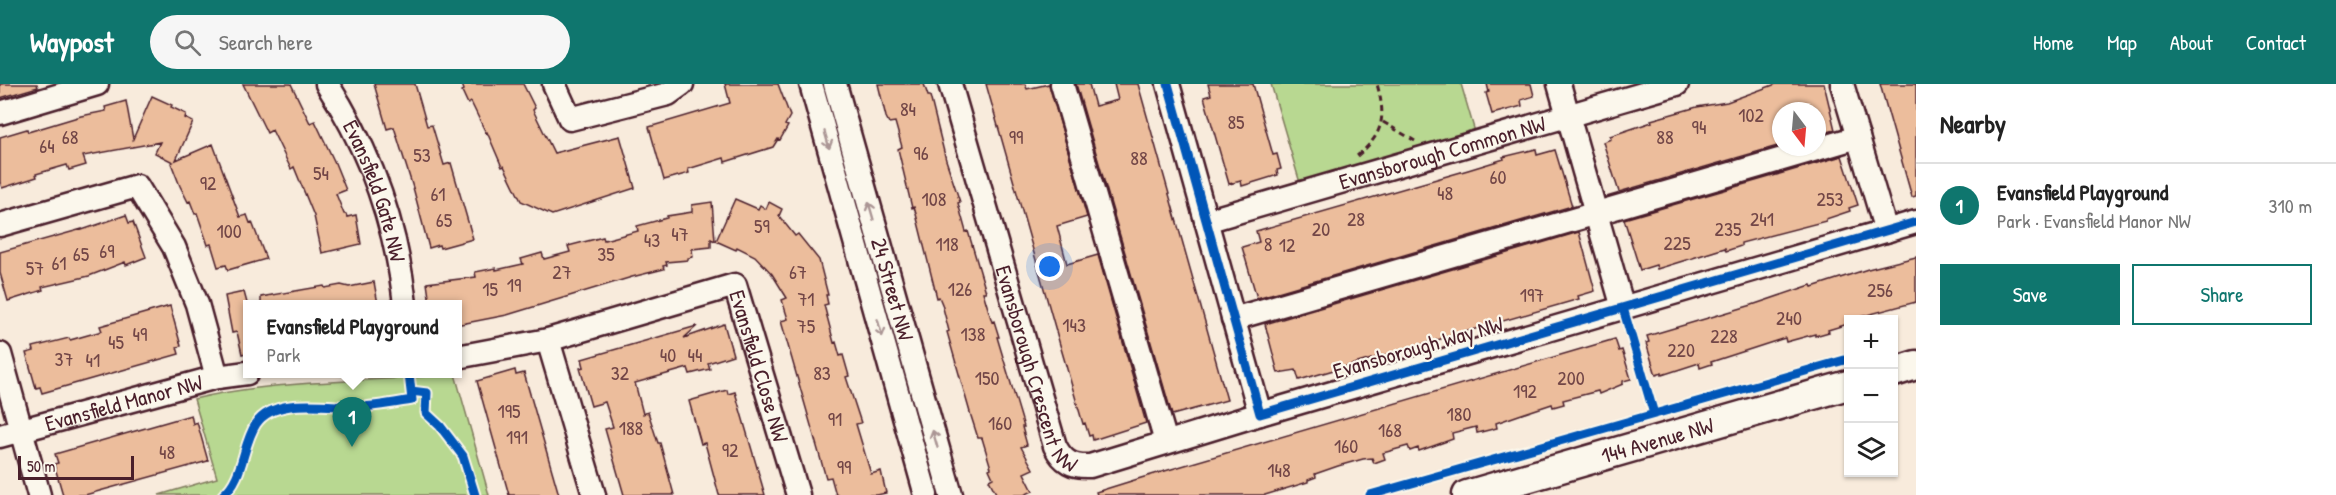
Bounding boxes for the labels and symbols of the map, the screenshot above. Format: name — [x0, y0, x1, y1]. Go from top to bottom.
house number: 84 — [900, 95, 916, 122]
house number: 102 — [1738, 101, 1764, 128]
north arrow — [1772, 102, 1826, 156]
house number: 85 — [1227, 108, 1245, 135]
street label: Evansborough Common NW — [1335, 108, 1550, 197]
house number: 94 — [1692, 113, 1706, 140]
street label: Evansfield Gate NW — [336, 115, 413, 265]
house number: 68 — [62, 123, 78, 150]
house number: 99 — [1009, 123, 1023, 150]
house number: 88 — [1656, 123, 1674, 150]
one-way arrow — [822, 130, 833, 149]
house number: 64 — [39, 132, 55, 159]
house number: 96 — [913, 139, 929, 166]
house number: 53 — [413, 141, 431, 168]
house number: 88 — [1130, 144, 1148, 171]
house number: 54 — [313, 159, 329, 186]
house number: 60 — [1490, 163, 1507, 190]
house number: 92 — [200, 169, 217, 196]
house number: 48 — [1437, 179, 1453, 206]
house number: 61 — [430, 180, 446, 207]
house number: 108 — [922, 185, 946, 212]
house number: 253 — [1817, 185, 1843, 212]
one-way arrow — [865, 202, 876, 221]
house number: 28 — [1347, 205, 1365, 232]
house number: 241 — [1750, 205, 1774, 232]
house number: 65 — [436, 206, 453, 233]
house number: 59 — [754, 212, 770, 239]
house number: 20 — [1312, 215, 1330, 242]
house number: 235 — [1715, 215, 1742, 242]
house number: 100 — [216, 217, 242, 244]
house number: 47 — [671, 220, 689, 247]
house number: 43 — [644, 226, 660, 253]
house number: 225 — [1663, 229, 1691, 256]
house number: 118 — [935, 230, 959, 257]
house number: 8 — [1264, 230, 1272, 257]
house number: 12 — [1279, 231, 1296, 258]
street label: 24 Street NW — [864, 234, 922, 344]
house number: 69 — [99, 237, 115, 264]
house number: 65 — [73, 240, 90, 267]
house number: 35 — [597, 240, 615, 267]
house number: 61 — [51, 249, 67, 276]
your location — [1035, 252, 1064, 281]
house number: 57 — [26, 254, 44, 281]
house number: 27 — [552, 258, 572, 285]
house number: 67 — [789, 258, 807, 285]
street label: Evansborough Crescent NW — [988, 262, 1083, 479]
house number: 19 — [507, 271, 521, 298]
house number: 15 — [482, 275, 498, 302]
house number: 126 — [948, 275, 972, 302]
house number: 256 — [1867, 276, 1893, 303]
house number: 197 — [1520, 281, 1544, 308]
house number: 71 — [797, 285, 815, 312]
street label: Evansfield Close NW — [722, 286, 796, 446]
house number: 240 — [1776, 304, 1802, 331]
street label: Evansborough Way NW — [1329, 308, 1507, 386]
house number: 143 — [1062, 311, 1086, 338]
house number: 75 — [797, 312, 816, 339]
one-way arrow — [875, 318, 886, 337]
house number: 49 — [133, 320, 147, 347]
house number: 138 — [961, 320, 985, 347]
house number: 228 — [1710, 322, 1738, 349]
house number: 45 — [108, 328, 125, 355]
house number: 220 — [1667, 336, 1695, 363]
house number: 40 — [660, 341, 676, 368]
house number: 44 — [688, 341, 703, 368]
house number: 37 — [55, 345, 74, 372]
house number: 41 — [86, 346, 100, 373]
house number: 32 — [611, 359, 630, 386]
house number: 83 — [813, 359, 831, 386]
house number: 150 — [975, 364, 999, 391]
house number: 200 — [1557, 364, 1585, 391]
street label: Evansfield Manor NW — [41, 367, 206, 438]
house number: 192 — [1513, 377, 1538, 404]
house number: 195 — [497, 397, 521, 424]
pin: 1 — [332, 398, 372, 447]
house number: 180 — [1447, 400, 1471, 427]
house number: 91 — [828, 405, 842, 432]
house number: 160 — [988, 409, 1012, 436]
street label: 144 Avenue NW — [1597, 409, 1717, 471]
house number: 188 — [619, 414, 643, 441]
house number: 168 — [1378, 416, 1402, 443]
house number: 191 — [506, 423, 528, 450]
one-way arrow — [929, 430, 940, 449]
house number: 160 — [1334, 432, 1358, 459]
house number: 92 — [722, 436, 739, 463]
house number: 48 — [159, 438, 175, 465]
scale bar — [18, 453, 134, 480]
house number: 99 — [837, 453, 851, 480]
house number: 148 — [1267, 456, 1291, 483]

